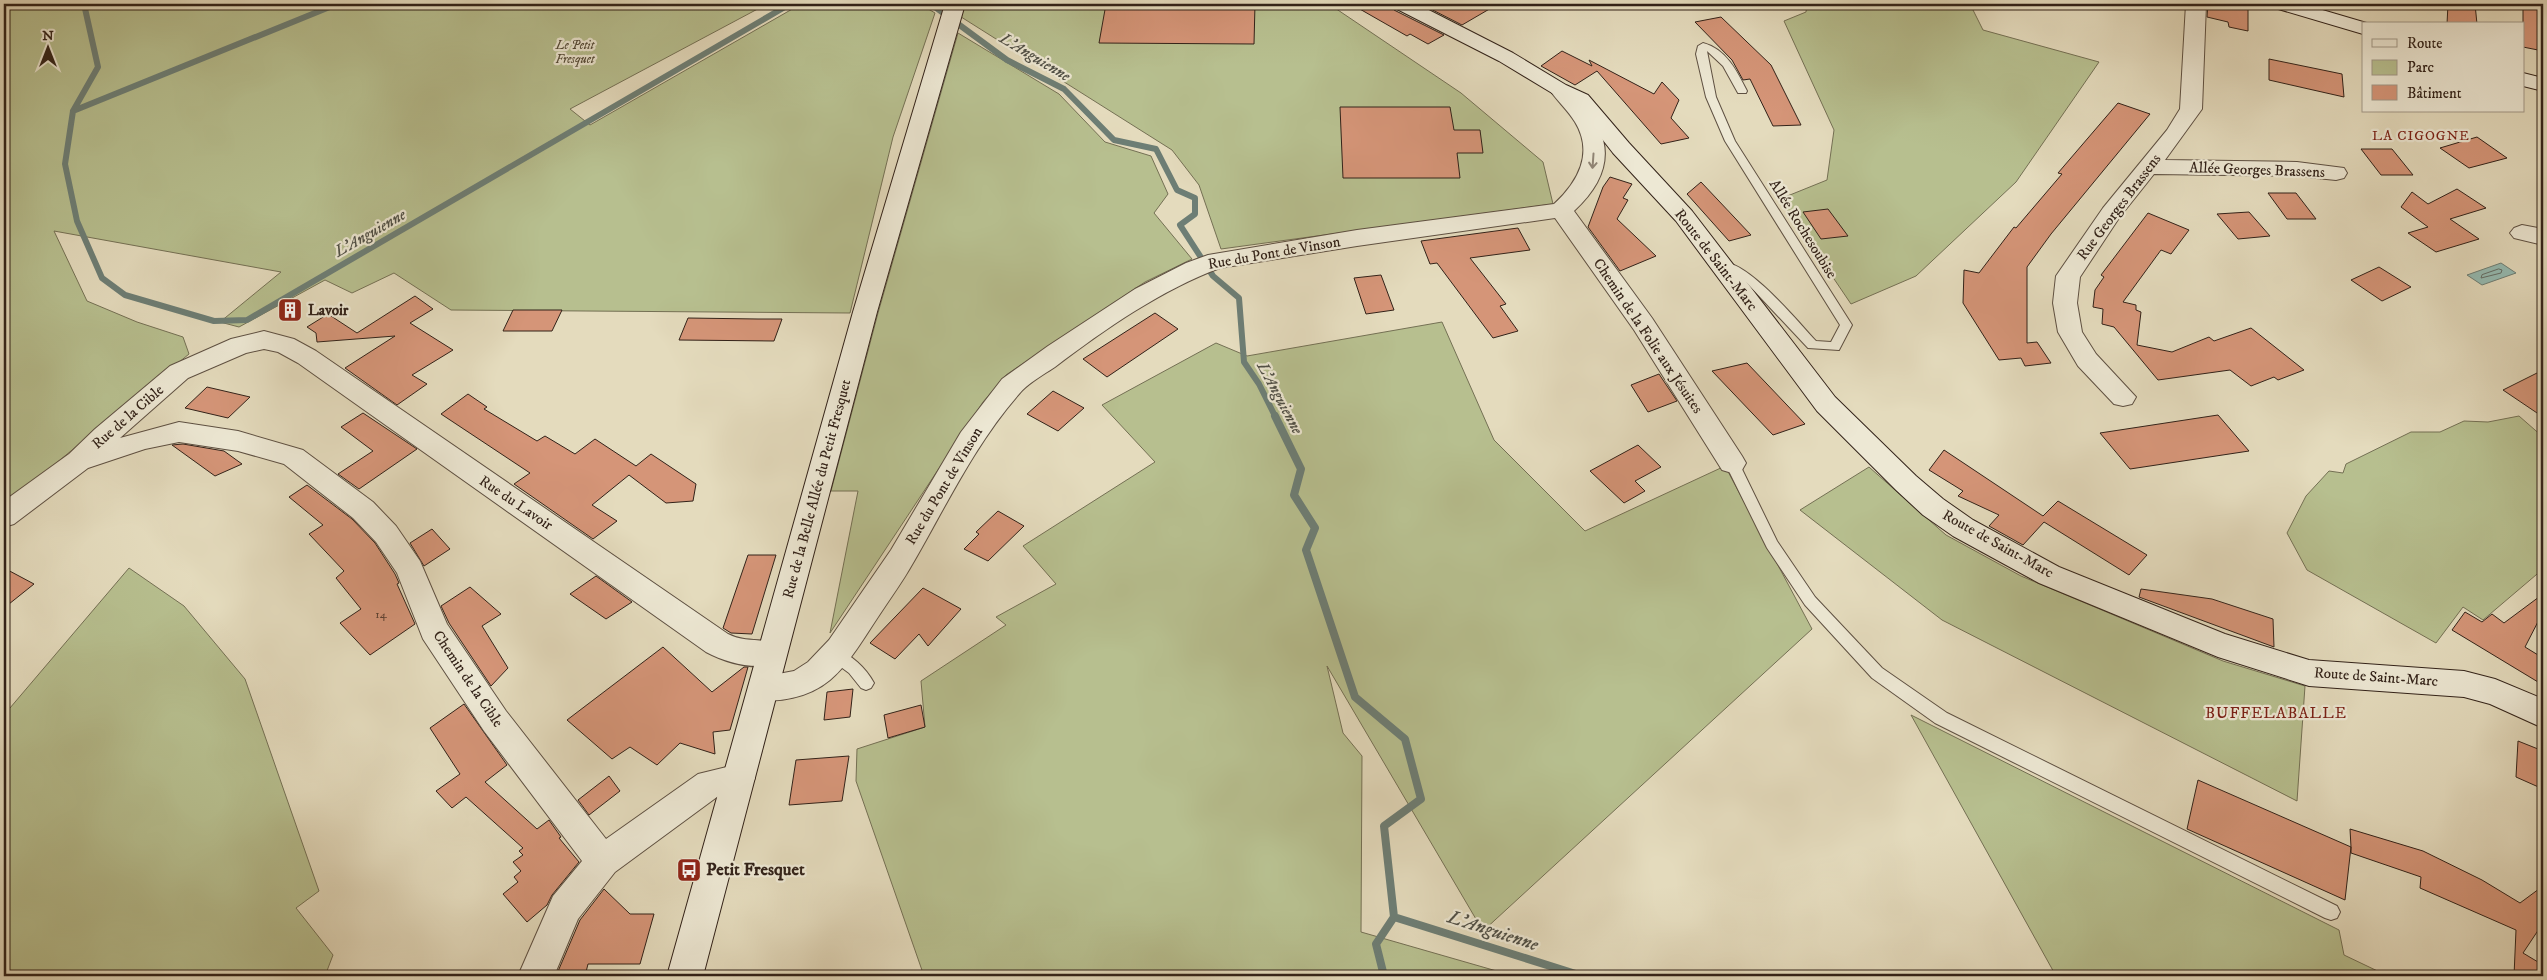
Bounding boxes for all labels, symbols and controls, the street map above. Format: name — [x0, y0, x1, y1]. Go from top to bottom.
north arrow — [22, 22, 72, 72]
legend — [2362, 22, 2524, 112]
text: N — [42, 27, 54, 45]
water label: L'Anguienne — [995, 28, 1074, 86]
text: Route — [2407, 34, 2442, 53]
park label: Le Petit Fresquet — [555, 38, 596, 67]
text: Parc — [2407, 58, 2435, 77]
text: Bâtiment — [2407, 84, 2462, 103]
district label: LA CIGOGNE — [2372, 127, 2470, 145]
street label: Rue Georges Brassens — [2073, 150, 2165, 264]
one-way arrow — [1589, 153, 1598, 169]
street label: Allée Georges Brassens — [2189, 158, 2325, 182]
street label: Allée Rochesoubise — [1765, 176, 1841, 282]
water label: L'Anguienne — [330, 204, 410, 262]
street label: Route de Saint-Marc — [1670, 205, 1762, 315]
street label: Rue du Pont de Vinson — [1206, 232, 1342, 274]
street label: Chemin de la Folie aux Jésuites — [1589, 255, 1707, 417]
building icon: Lavoir — [277, 297, 303, 323]
place label: Lavoir — [308, 301, 349, 320]
water label: L'Anguienne — [1252, 358, 1308, 438]
street label: Rue de la Belle Allée du Petit Fresquet — [779, 377, 855, 601]
street label: Rue de la Cible — [88, 381, 168, 453]
street label: Rue du Pont de Vinson — [901, 423, 987, 548]
street label: Rue du Lavoir — [475, 471, 557, 535]
street label: Route de Saint-Marc — [1939, 506, 2057, 583]
house number: 14 — [375, 607, 388, 622]
street label: Chemin de la Cible — [429, 627, 507, 731]
street label: Route de Saint-Marc — [2313, 663, 2439, 691]
district label: BUFFELABALLE — [2205, 703, 2347, 723]
bus stop icon: Petit Fresquet — [676, 857, 702, 883]
place label: Petit Fresquet — [706, 859, 805, 881]
water label: L'Anguienne — [1444, 905, 1542, 957]

